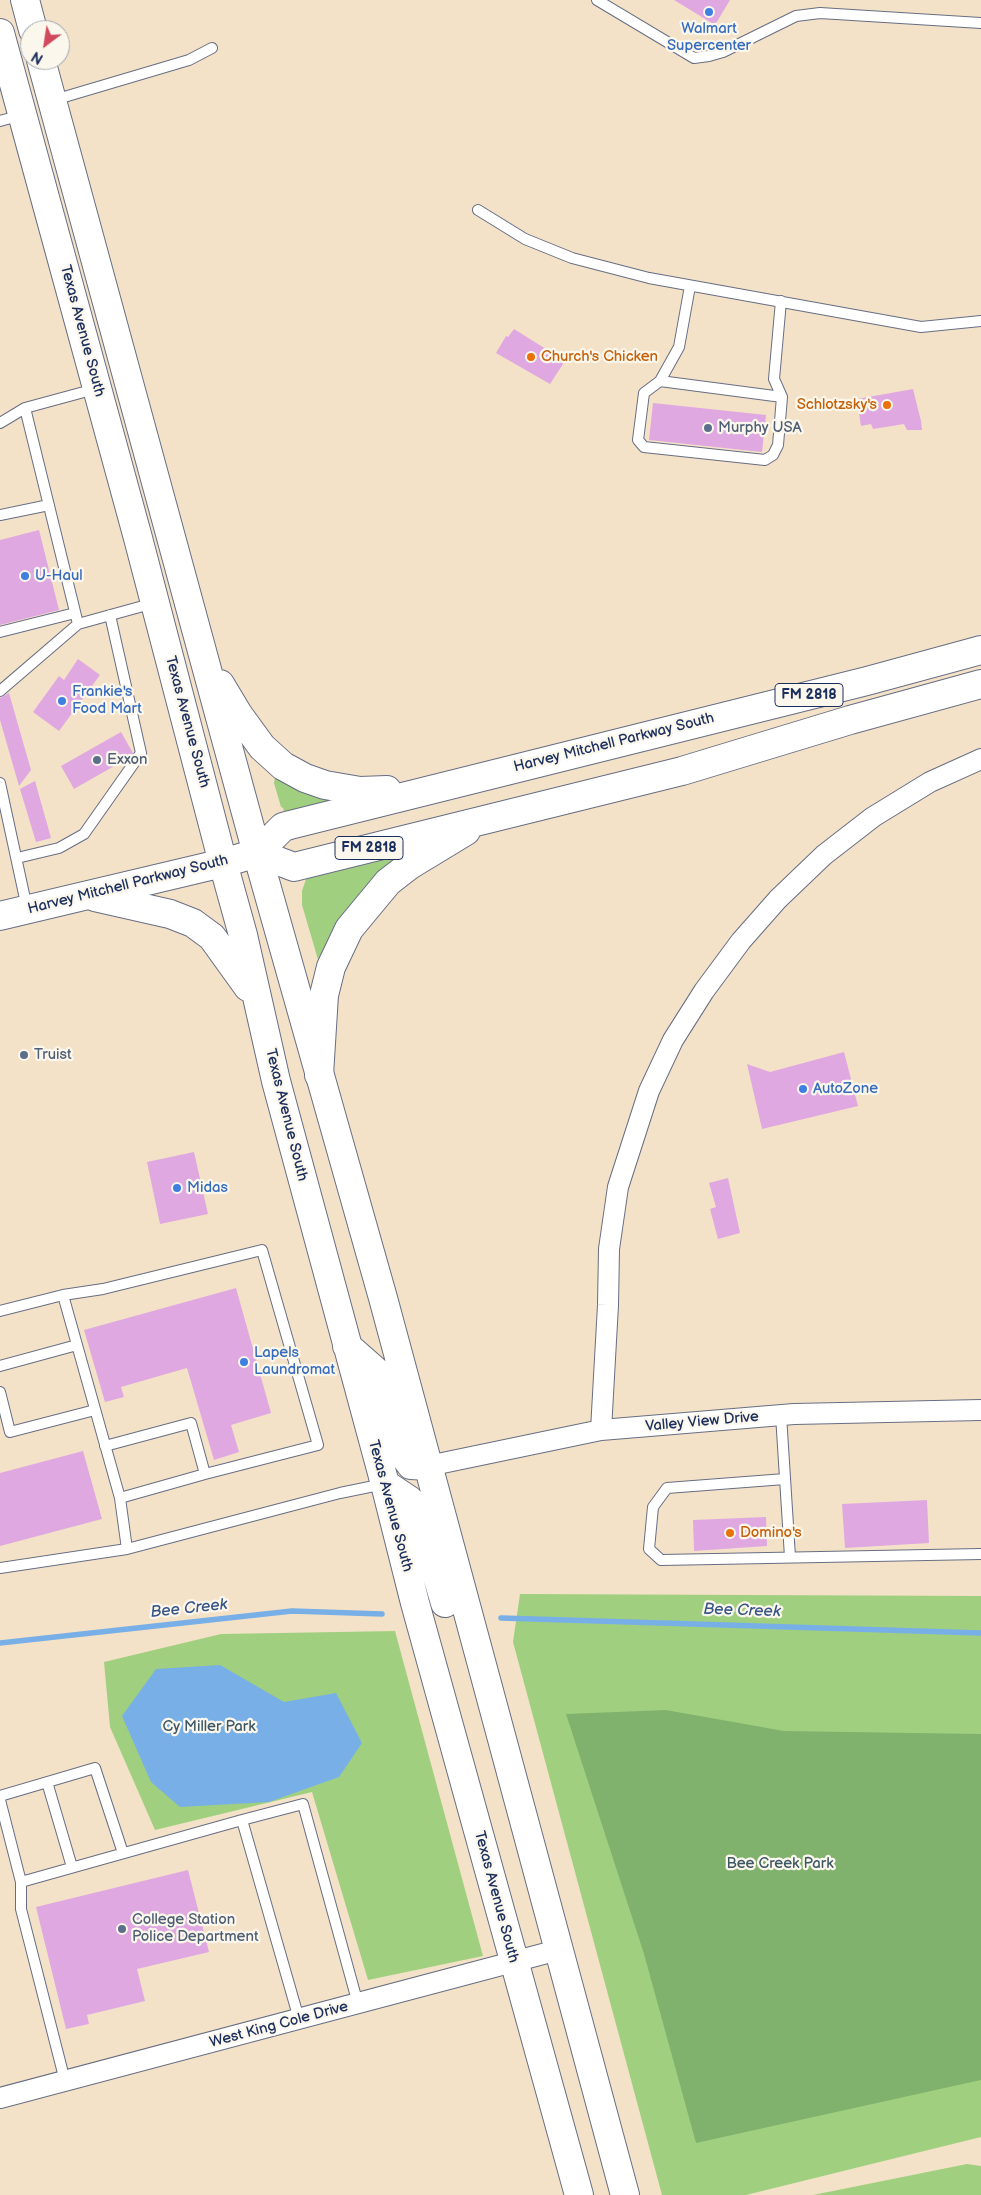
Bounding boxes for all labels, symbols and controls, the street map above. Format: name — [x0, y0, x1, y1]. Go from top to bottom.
marker: Walmart Supercenter — [703, 6, 715, 18]
north arrow — [20, 20, 70, 70]
place label: Walmart Supercenter — [667, 20, 751, 55]
text: N — [29, 47, 46, 67]
street label: Texas Avenue South — [56, 263, 108, 399]
place label: Church's Chicken — [541, 348, 658, 366]
marker: Church's Chicken — [525, 351, 537, 363]
place label: Schlotzsky's — [797, 396, 877, 414]
marker: Schlotzsky's — [881, 399, 893, 411]
place label: Murphy USA — [718, 419, 802, 437]
marker: Murphy USA — [702, 422, 714, 434]
place label: U-Haul — [35, 567, 83, 585]
marker: U-Haul — [19, 570, 31, 582]
street label: Texas Avenue South — [161, 654, 213, 790]
place label: Frankie's Food Mart — [72, 683, 142, 718]
road number: FM 2818 — [775, 684, 843, 706]
marker: Frankie's Food Mart — [56, 695, 68, 707]
street label: Harvey Mitchell Parkway South — [512, 709, 716, 777]
place label: Exxon — [107, 751, 147, 769]
marker: Exxon — [91, 754, 103, 766]
road number: FM 2818 — [335, 836, 403, 860]
street label: Harvey Mitchell Parkway South — [26, 851, 230, 919]
place label: Truist — [34, 1046, 72, 1064]
street label: Texas Avenue South — [261, 1047, 311, 1183]
marker: Truist — [18, 1049, 30, 1061]
place label: AutoZone — [813, 1080, 878, 1098]
marker: AutoZone — [797, 1083, 809, 1095]
place label: Midas — [187, 1179, 228, 1197]
marker: Midas — [171, 1182, 183, 1194]
place label: Lapels Laundromat — [254, 1344, 335, 1379]
marker: Lapels Laundromat — [238, 1356, 250, 1368]
street label: Valley View Drive — [645, 1408, 759, 1436]
street label: Texas Avenue South — [364, 1438, 416, 1574]
place label: Domino's — [740, 1524, 802, 1542]
marker: Domino's — [724, 1527, 736, 1539]
water label: Bee Creek — [150, 1595, 228, 1623]
water label: Bee Creek — [703, 1600, 781, 1622]
park label: Cy Miller Park — [163, 1718, 255, 1736]
street label: Texas Avenue South — [470, 1829, 522, 1965]
park label: Bee Creek Park — [726, 1855, 834, 1873]
place label: College Station Police Department — [132, 1911, 258, 1946]
marker: College Station Police Department — [116, 1923, 128, 1935]
street label: West King Cole Drive — [208, 1998, 350, 2052]

